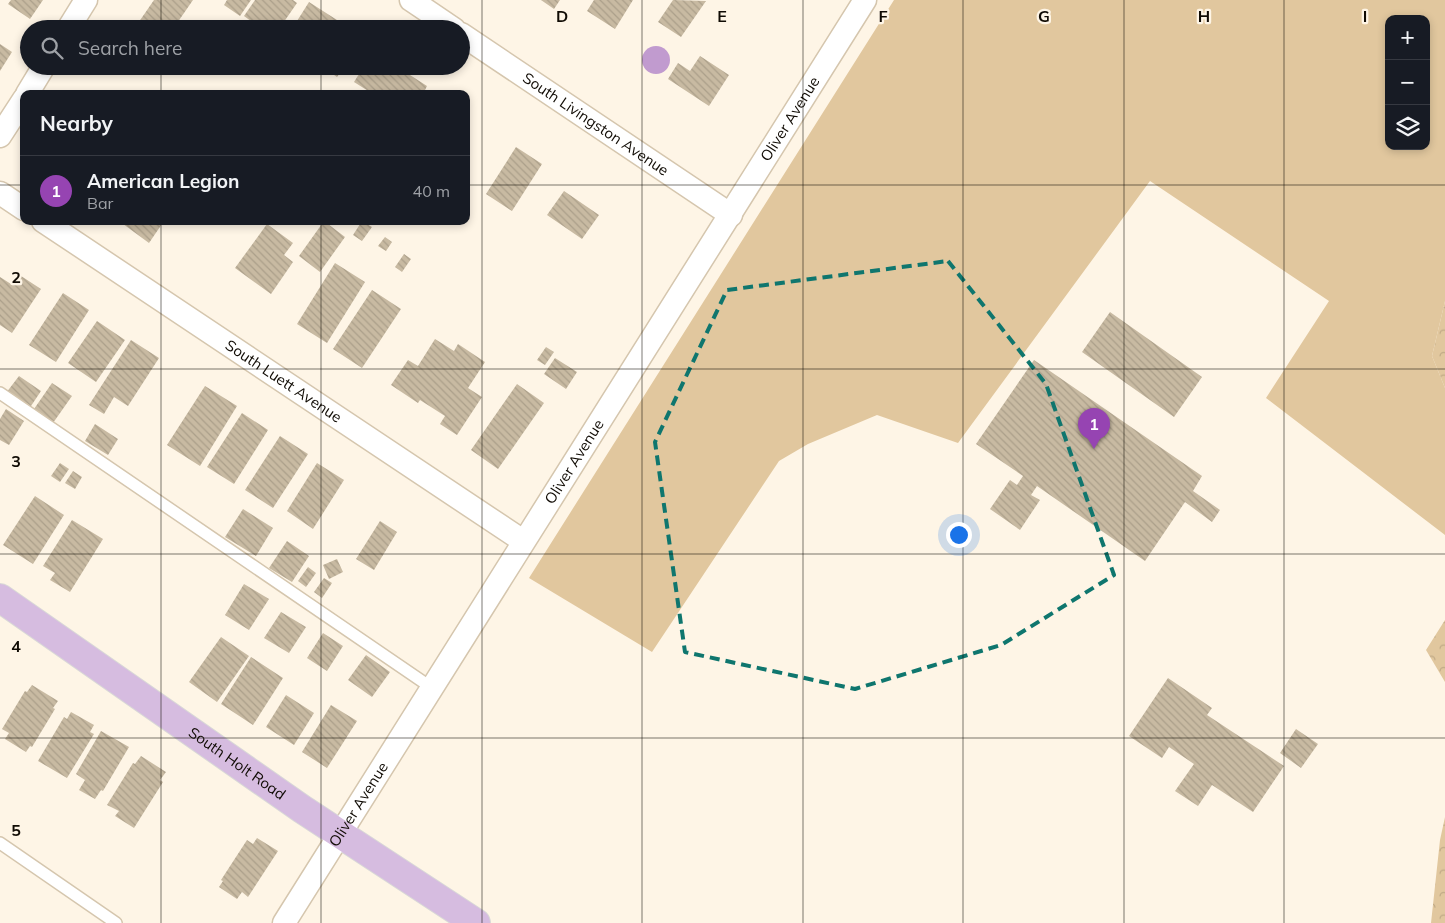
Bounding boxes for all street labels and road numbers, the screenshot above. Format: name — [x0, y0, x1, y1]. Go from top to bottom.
street label: South Livingston Avenue — [519, 68, 673, 180]
street label: Oliver Avenue — [756, 73, 823, 165]
street label: South Luett Avenue — [222, 335, 346, 427]
street label: Oliver Avenue — [540, 416, 608, 507]
street label: South Holt Road — [185, 723, 289, 804]
street label: Oliver Avenue — [324, 758, 392, 850]

